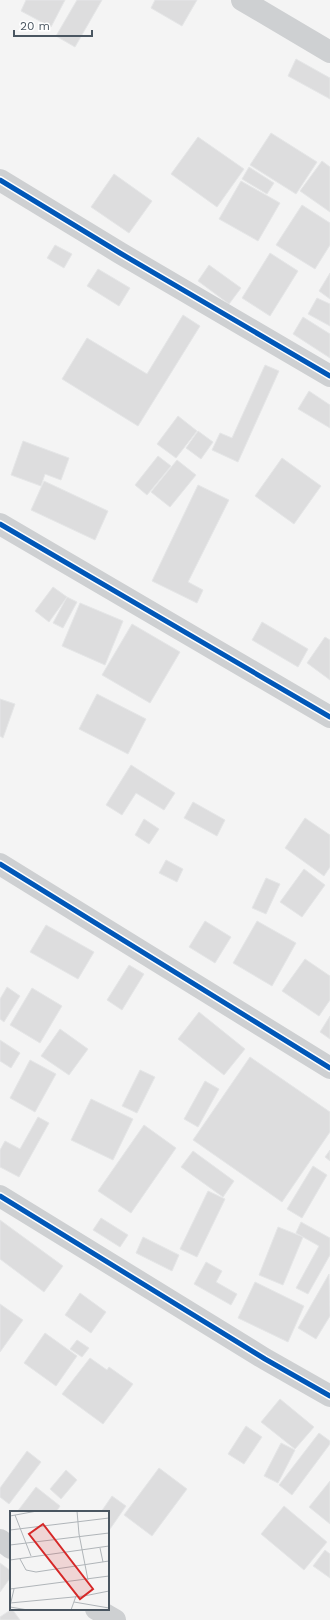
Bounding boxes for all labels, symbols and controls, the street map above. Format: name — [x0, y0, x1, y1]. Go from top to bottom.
scale bar — [14, 12, 92, 38]
text: 20 m — [20, 19, 50, 33]
inset map — [10, 1511, 109, 1610]

